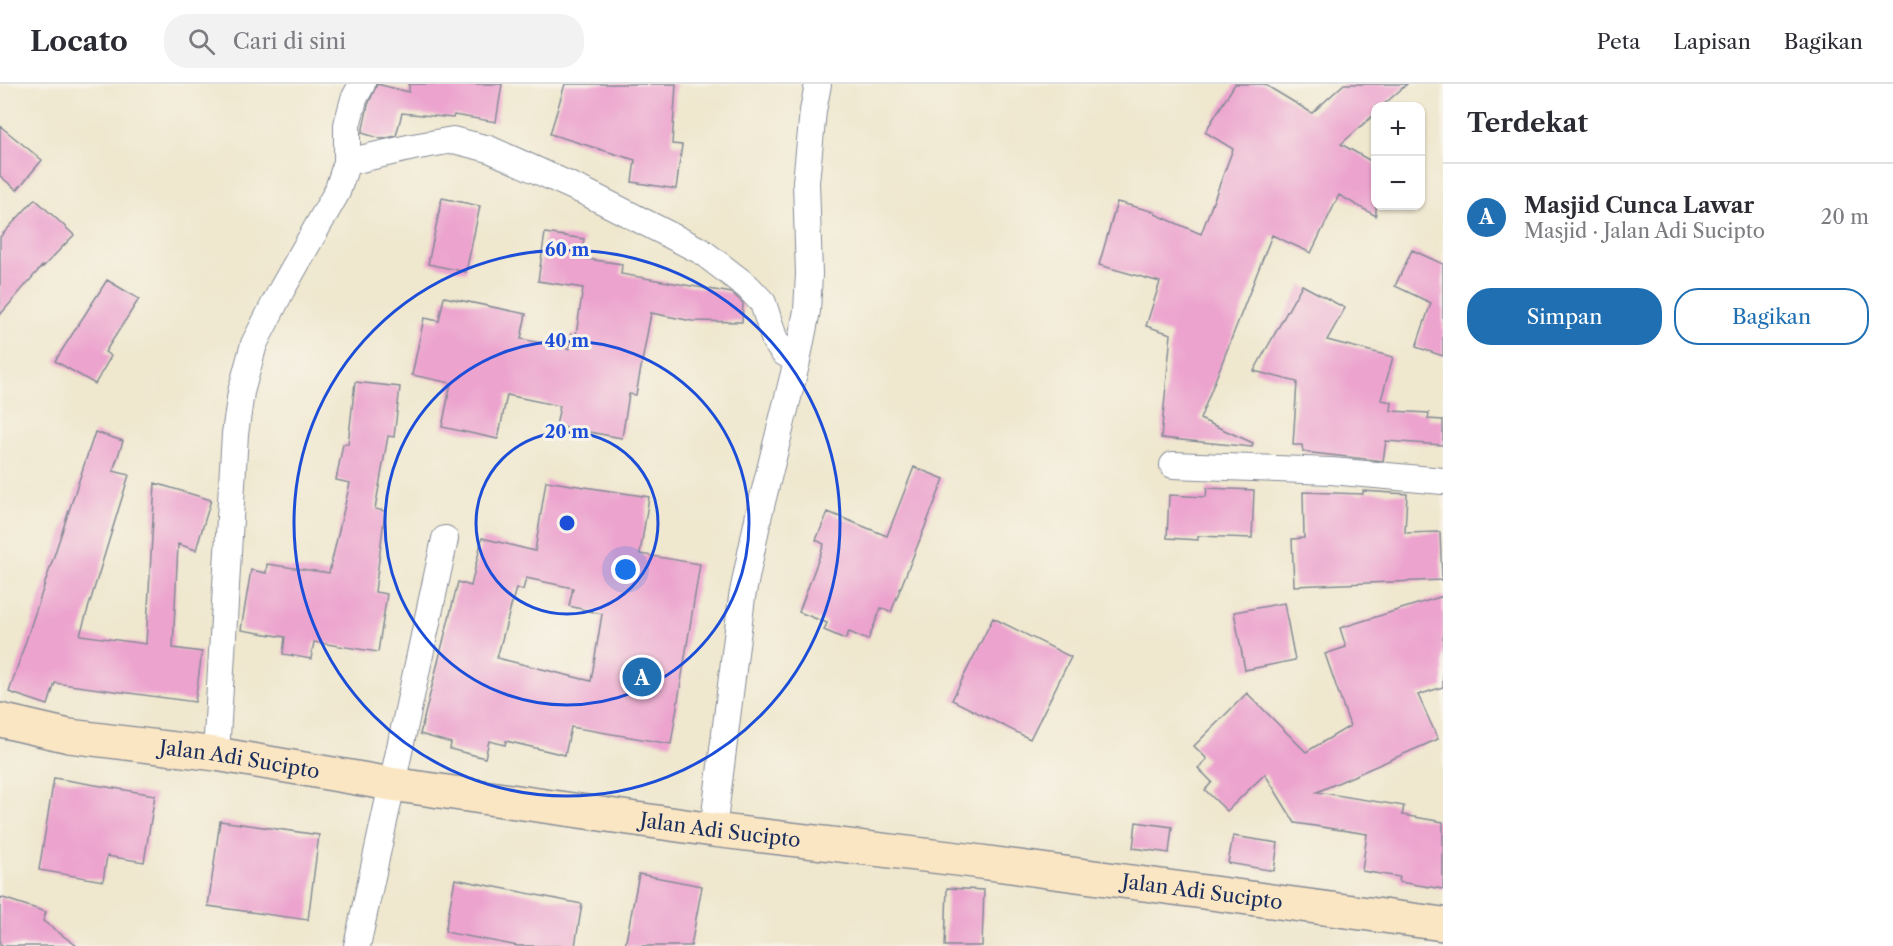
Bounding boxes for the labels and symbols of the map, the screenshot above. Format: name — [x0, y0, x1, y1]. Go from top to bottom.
text: 60 m — [545, 239, 589, 261]
text: 40 m — [545, 330, 589, 352]
text: 20 m — [545, 421, 589, 443]
centre of rings — [557, 513, 577, 533]
your location — [611, 555, 640, 584]
pin: A — [622, 654, 662, 700]
street label: Jalan Adi Sucipto — [155, 735, 321, 784]
street label: Jalan Adi Sucipto — [635, 807, 802, 852]
street label: Jalan Adi Sucipto — [1118, 869, 1284, 914]

